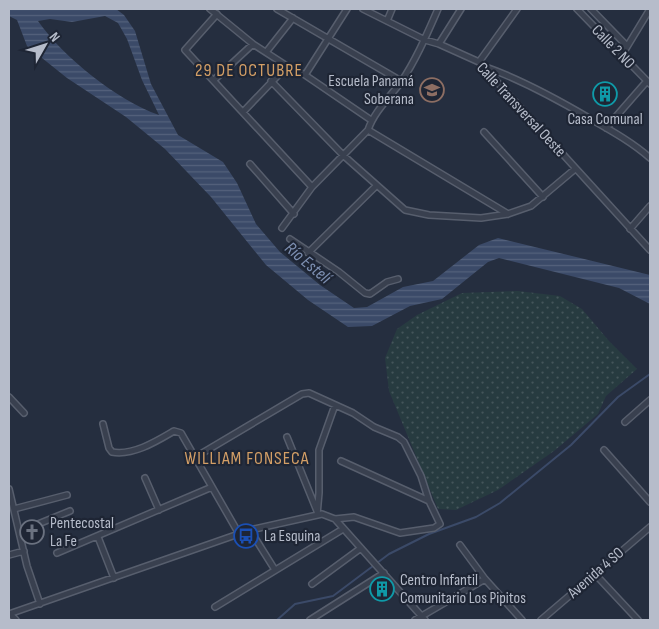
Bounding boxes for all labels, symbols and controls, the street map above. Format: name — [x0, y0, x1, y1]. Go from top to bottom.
north arrow — [20, 20, 70, 70]
street label: Calle 2 NO — [587, 21, 639, 73]
text: N — [46, 29, 64, 45]
street label: Calle Transversal Oeste — [472, 59, 570, 161]
district label: 29 DE OCTUBRE — [195, 60, 303, 81]
place label: Escuela Panamá Soberana — [328, 72, 414, 109]
school or university icon: Escuela Panamá Soberana — [419, 77, 445, 103]
building icon: Casa Comunal — [592, 81, 618, 107]
place label: Casa Comunal — [567, 110, 643, 129]
water label: Río Estelí — [281, 238, 337, 289]
district label: WILLIAM FONSECA — [185, 448, 309, 469]
place label: Pentecostal La Fe — [50, 514, 114, 551]
church icon: Pentecostal La Fe — [19, 519, 45, 545]
bus stop icon: La Esquina — [233, 523, 259, 549]
place label: La Esquina — [264, 527, 320, 546]
street label: Avenida 4 SO — [563, 543, 628, 603]
place label: Centro Infantil Comunitario Los Pipitos — [400, 571, 526, 608]
building icon: Centro Infantil Comunitario Los Pipitos — [369, 576, 395, 602]

